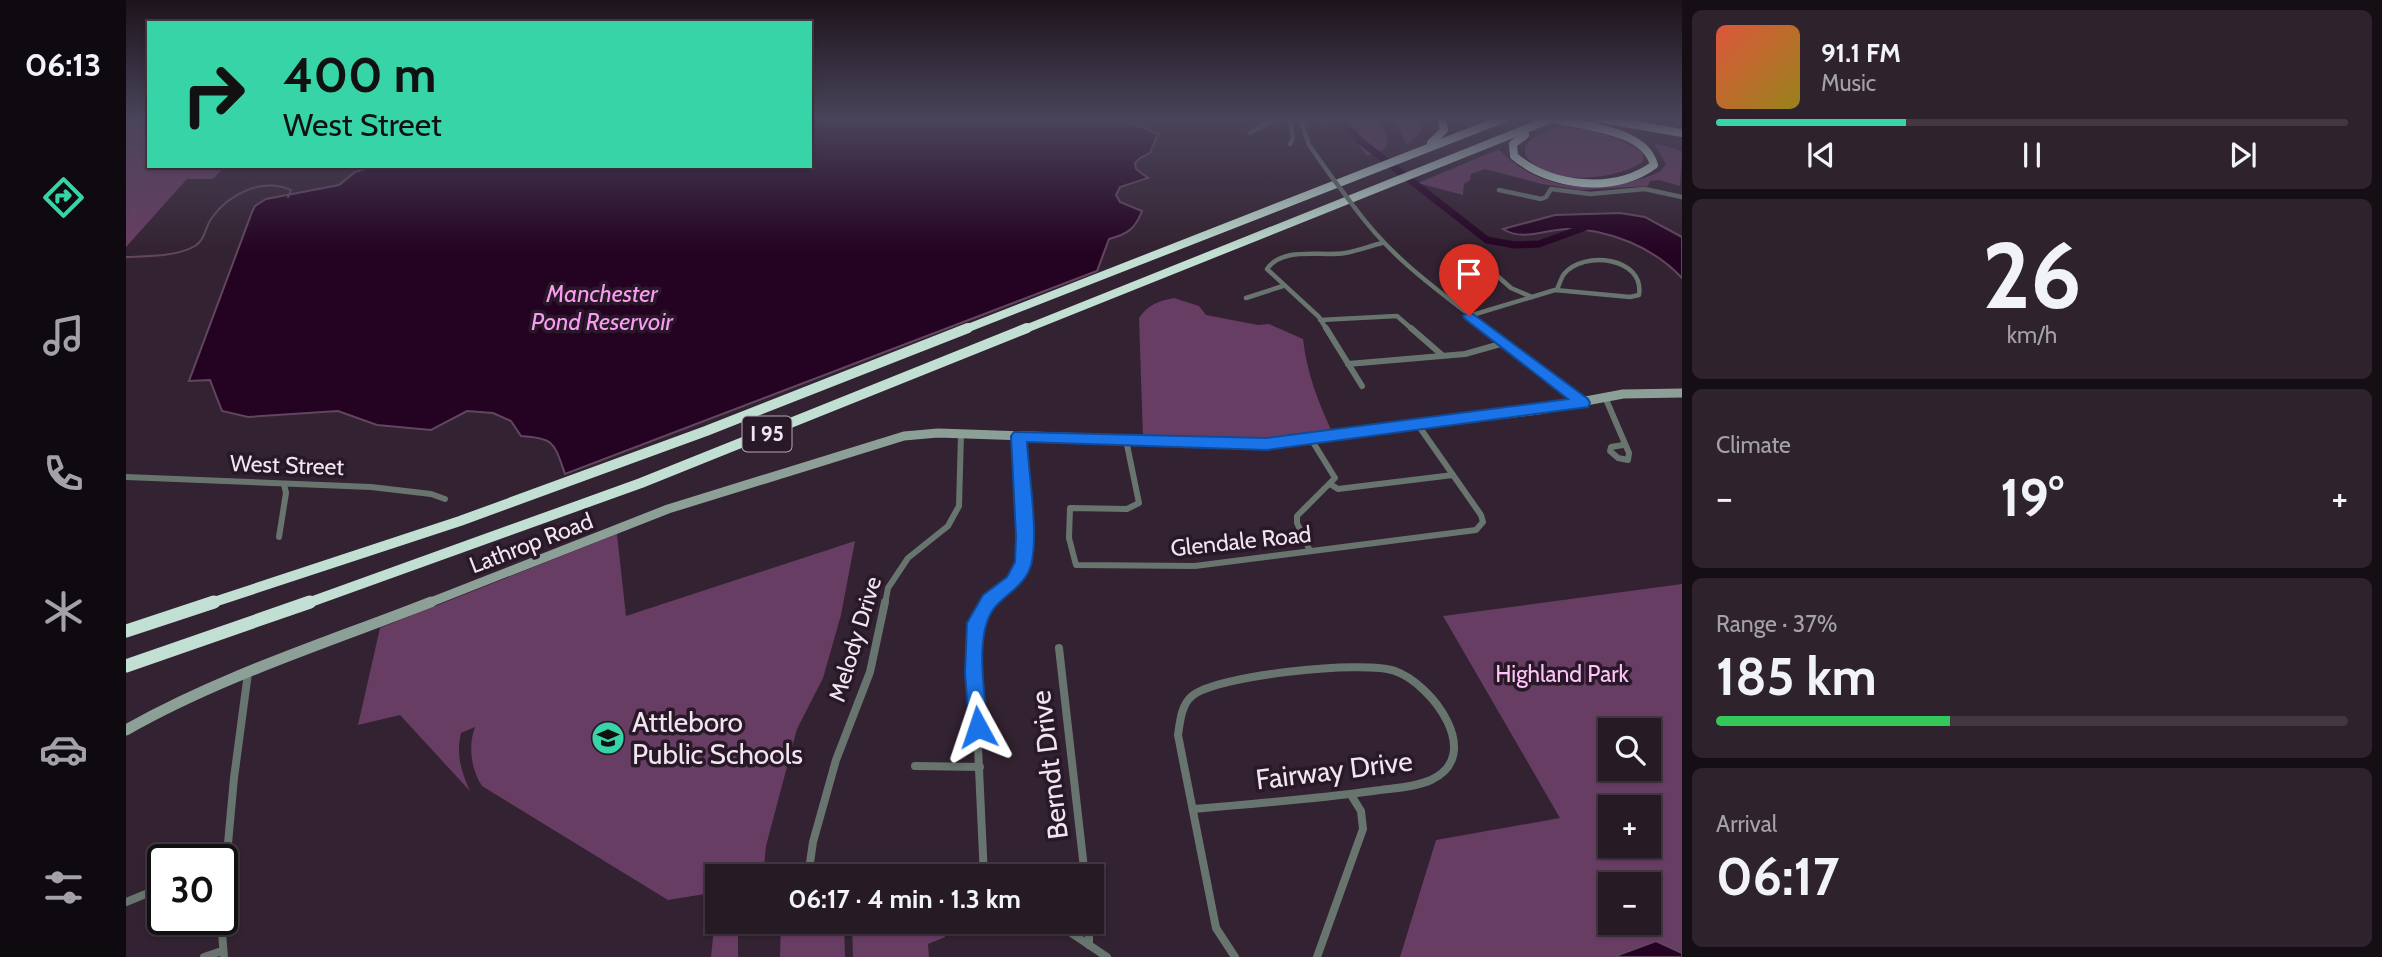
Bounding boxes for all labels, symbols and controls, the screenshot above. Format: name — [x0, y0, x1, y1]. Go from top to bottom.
text: 91.1 FM — [1821, 37, 1901, 69]
text: 06:13 — [25, 45, 101, 84]
text: 400 m — [283, 45, 436, 104]
icon: right — [168, 49, 259, 140]
text: Music — [1821, 69, 1876, 97]
text: West Street — [283, 105, 442, 144]
icon: previous — [1802, 136, 1840, 174]
icon: pause — [2013, 136, 2051, 174]
icon: next — [2224, 136, 2262, 174]
icon: directions — [39, 173, 88, 222]
text: 26 — [1982, 220, 2082, 331]
pin — [1439, 244, 1499, 316]
icon: arrive — [1450, 255, 1488, 293]
water label: Manchester Pond Reservoir — [531, 279, 675, 336]
icon: music — [39, 311, 88, 360]
text: km/h — [2007, 321, 2057, 349]
road number: I 95 — [742, 416, 792, 452]
text: Climate — [1716, 431, 1791, 459]
icon: phone — [39, 449, 88, 498]
street label: West Street — [229, 449, 345, 481]
text: 19° — [2000, 466, 2064, 529]
text: − — [1716, 474, 1733, 521]
text: + — [2331, 474, 2348, 521]
street label: Lathrop Road — [465, 507, 597, 579]
street label: Glendale Road — [1169, 520, 1313, 562]
street label: Melody Drive — [823, 573, 887, 705]
icon: climate — [39, 587, 88, 636]
text: Range · 37% — [1716, 610, 1837, 638]
text: 185 km — [1716, 645, 1877, 708]
park label: Highland Park — [1495, 660, 1629, 688]
street label: Berndt Drive — [1023, 689, 1075, 841]
position arrow — [941, 690, 1015, 764]
place label: Attleboro Public Schools — [632, 705, 803, 771]
map controls — [1598, 718, 1661, 935]
button: search — [1598, 718, 1661, 781]
school or university icon: Attleboro Public Schools — [589, 719, 627, 757]
icon: car — [39, 725, 88, 774]
street label: Fairway Drive — [1254, 744, 1414, 796]
button: + — [1598, 795, 1661, 858]
text: Arrival — [1716, 810, 1777, 838]
speed limit sign: 30 — [147, 844, 238, 935]
text: 06:17 — [1716, 845, 1839, 908]
icon: filters — [39, 863, 88, 912]
button: − — [1598, 872, 1661, 935]
text: 06:17 · 4 min · 1.3 km — [788, 883, 1021, 915]

